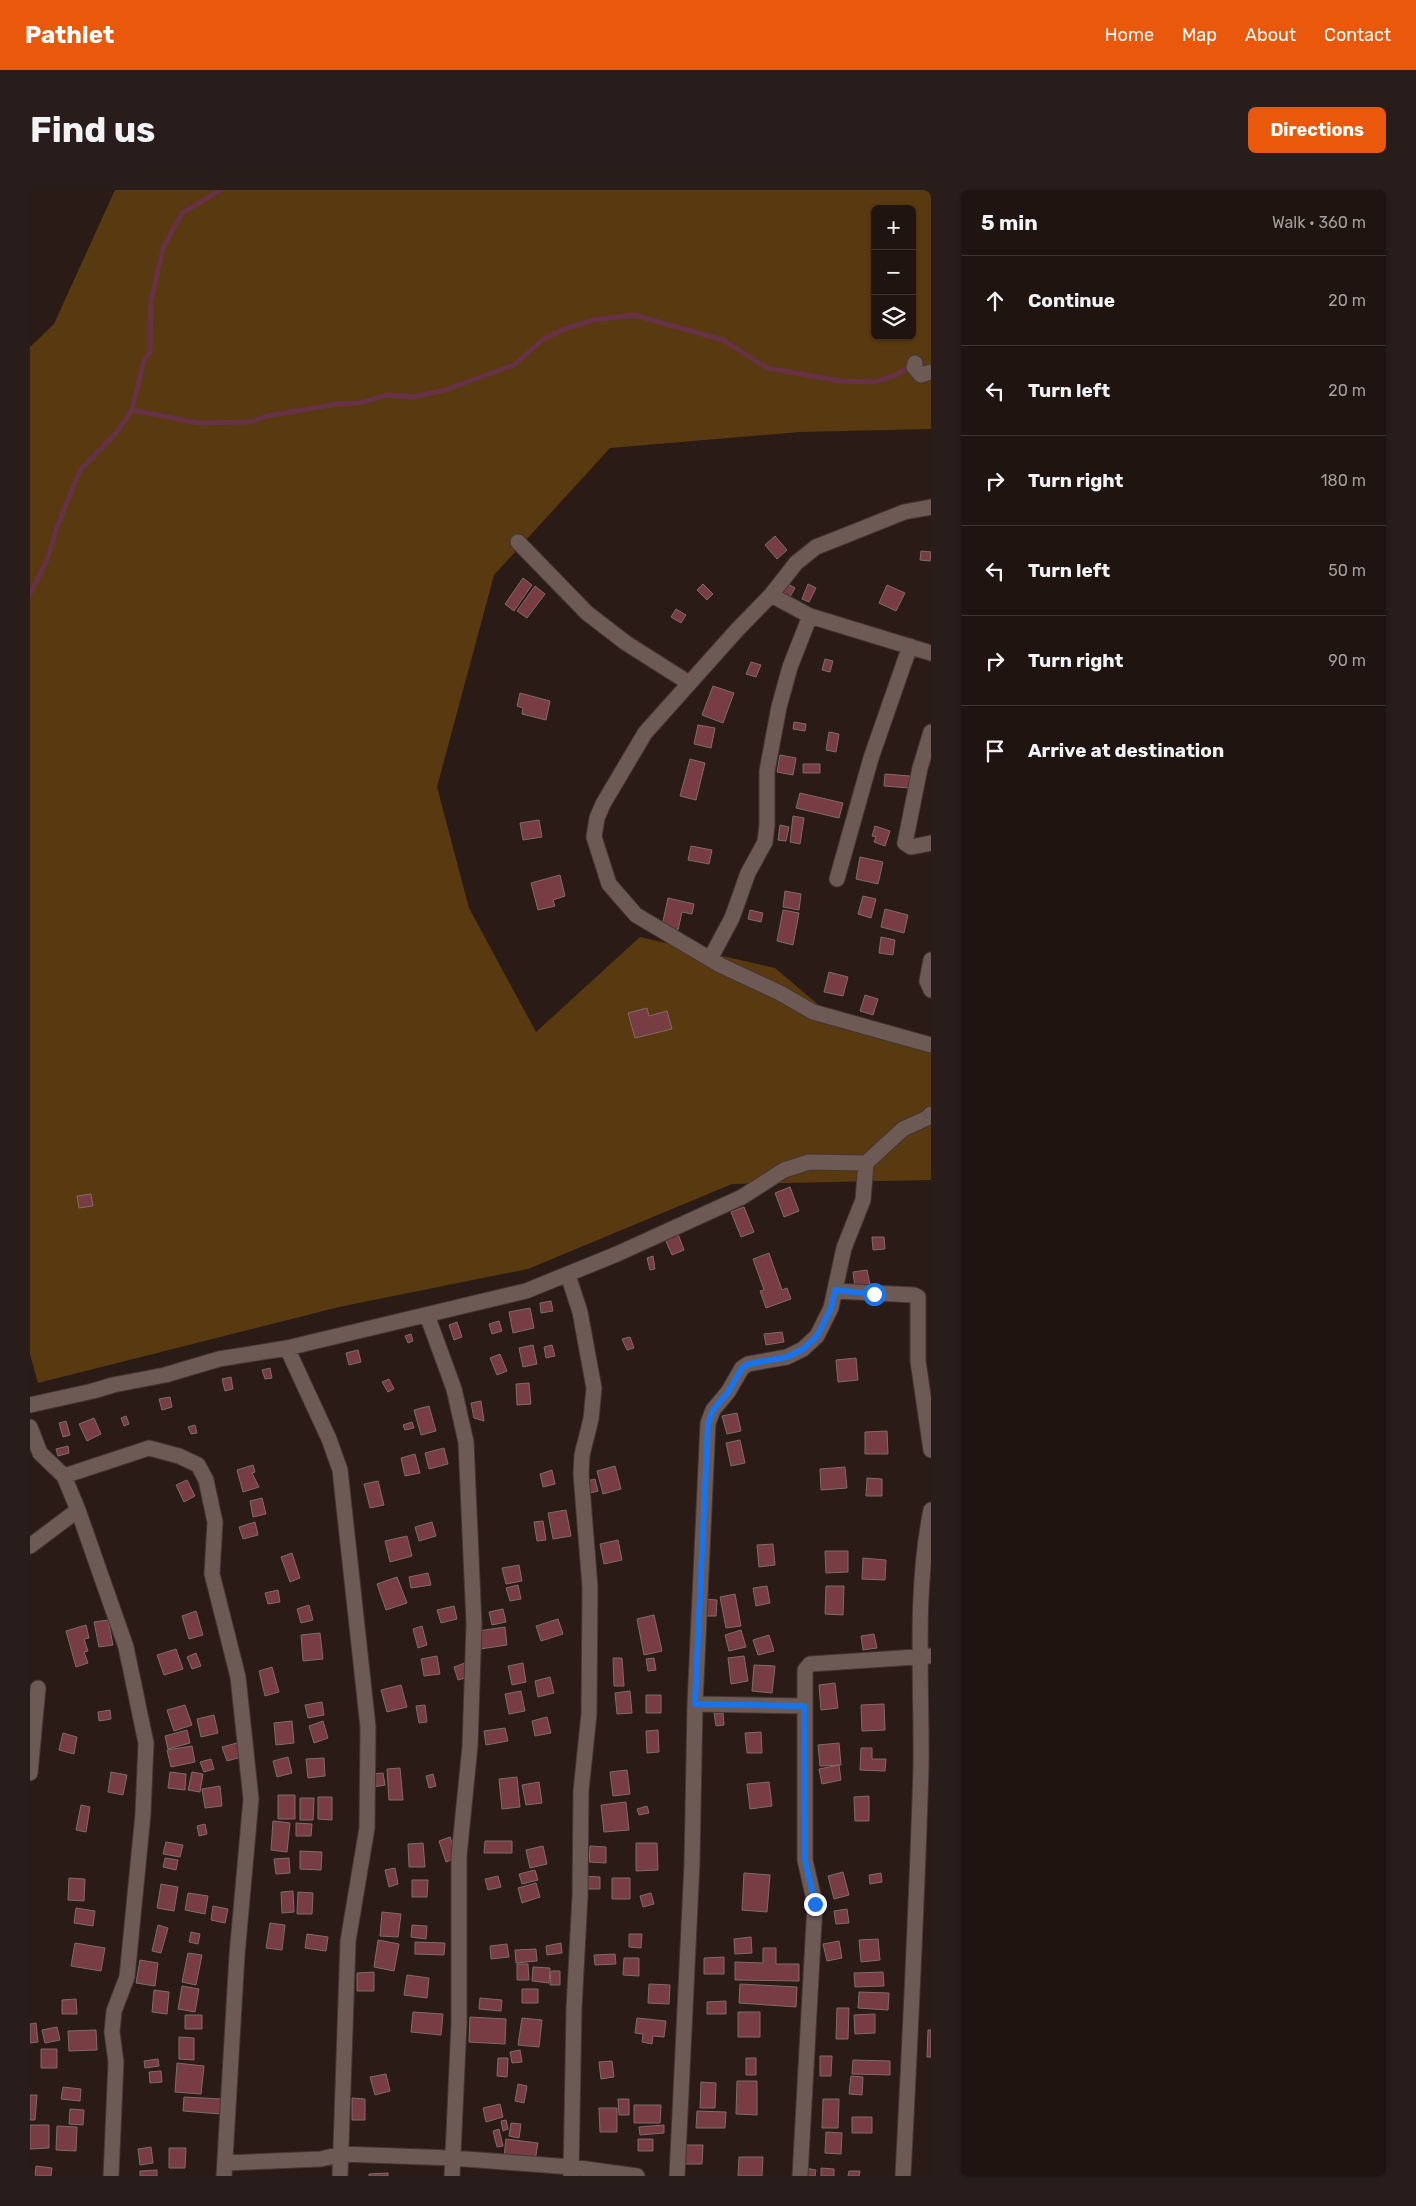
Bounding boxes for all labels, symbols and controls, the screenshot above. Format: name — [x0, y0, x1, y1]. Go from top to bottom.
text: Pathlet — [25, 21, 114, 49]
text: Home — [1105, 24, 1154, 46]
text: Map — [1182, 24, 1217, 46]
text: About — [1245, 24, 1296, 46]
text: Contact — [1324, 24, 1391, 46]
button: Directions — [1248, 107, 1386, 153]
text: Find us — [30, 109, 155, 151]
map controls — [871, 205, 916, 340]
button: + — [871, 205, 916, 250]
text: 5 min — [981, 210, 1038, 235]
text: Walk · 360 m — [1272, 213, 1366, 232]
button: − — [871, 250, 916, 295]
icon: ahead — [981, 287, 1009, 315]
text: Continue — [1028, 289, 1115, 312]
text: 20 m — [1328, 291, 1366, 310]
button: layers — [871, 295, 916, 340]
icon: left — [981, 377, 1009, 405]
text: Turn left — [1028, 379, 1110, 402]
text: 20 m — [1328, 381, 1366, 400]
icon: right — [981, 467, 1009, 495]
text: Turn right — [1028, 469, 1123, 492]
text: 180 m — [1321, 471, 1366, 490]
icon: left — [981, 557, 1009, 585]
text: Turn left — [1028, 559, 1110, 582]
text: 50 m — [1328, 561, 1366, 580]
icon: right — [981, 647, 1009, 675]
text: Turn right — [1028, 649, 1123, 672]
text: 90 m — [1328, 651, 1366, 670]
icon: arrive — [981, 737, 1009, 765]
text: Arrive at destination — [1028, 739, 1224, 762]
route start — [863, 1283, 886, 1306]
route end — [804, 1893, 827, 1916]

